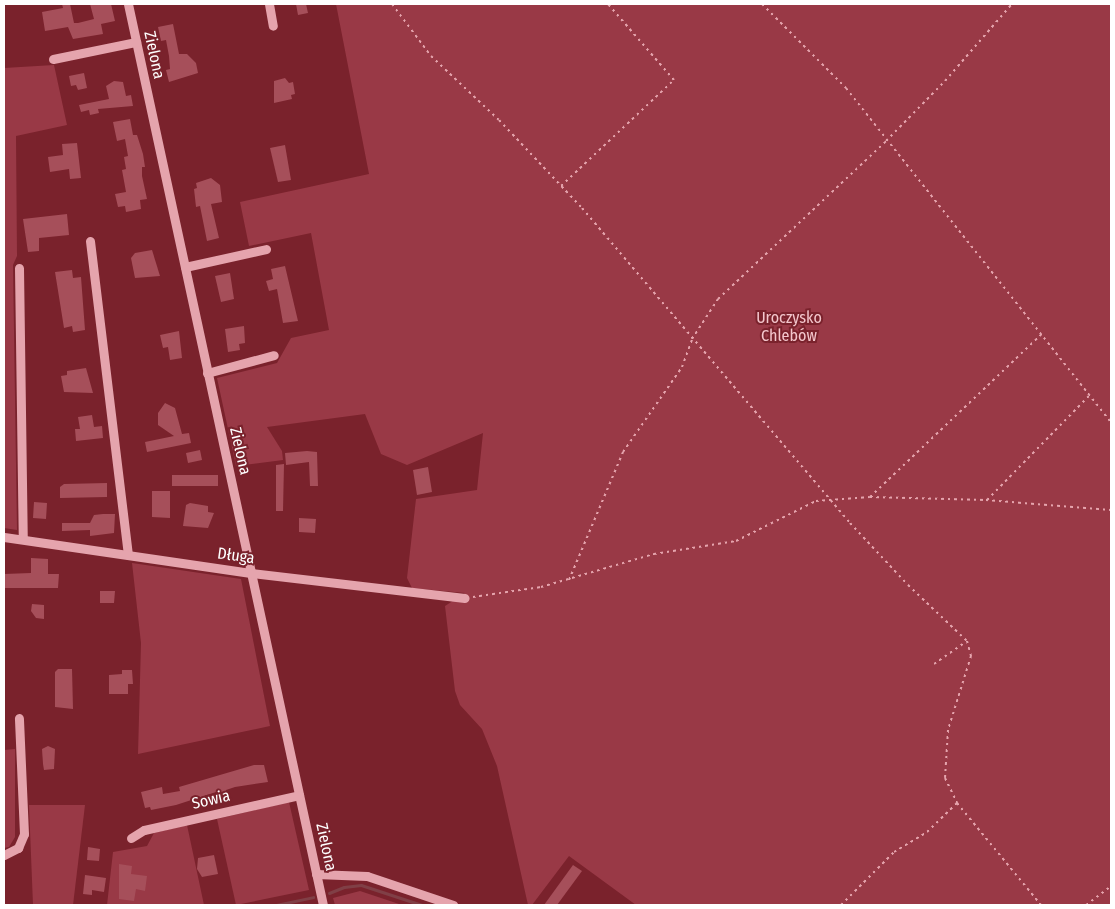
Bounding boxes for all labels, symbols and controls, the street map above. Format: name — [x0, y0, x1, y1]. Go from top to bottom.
street label: Zielona — [140, 29, 168, 81]
park label: Uroczysko Chlebów — [756, 308, 822, 346]
street label: Zielona — [225, 425, 255, 477]
street label: Długa — [216, 544, 256, 568]
street label: Sowia — [190, 786, 232, 814]
street label: Zielona — [312, 821, 340, 873]

